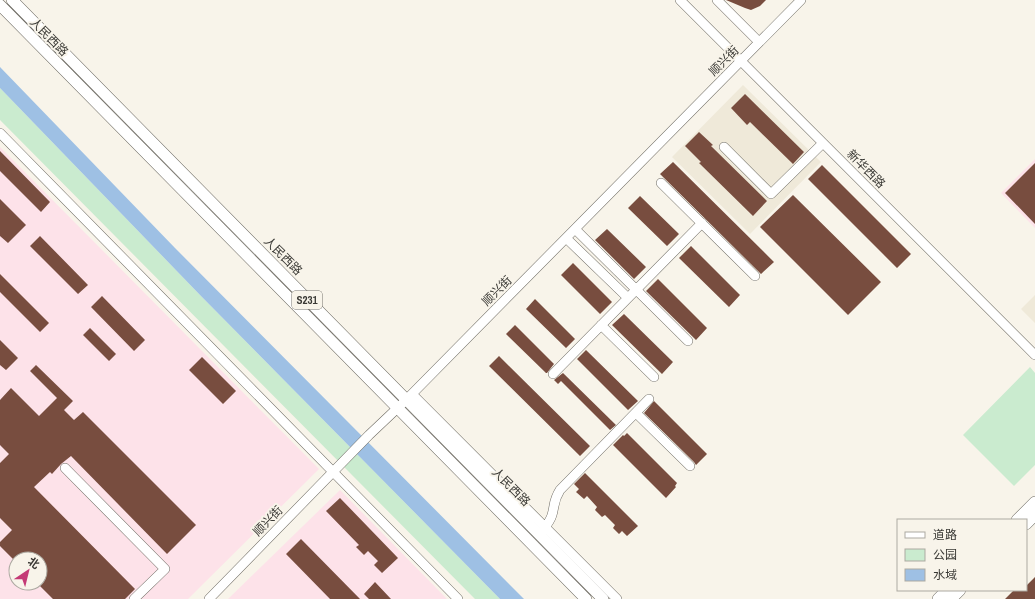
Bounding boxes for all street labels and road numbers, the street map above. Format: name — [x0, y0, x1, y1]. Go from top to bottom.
street label: 人民西路 — [26, 14, 72, 60]
street label: 顺兴街 — [706, 43, 742, 79]
street label: 新华西路 — [843, 146, 889, 192]
street label: 人民西路 — [260, 233, 306, 279]
street label: 顺兴街 — [479, 273, 515, 309]
road number: S231 — [292, 291, 322, 309]
street label: 人民西路 — [488, 464, 534, 510]
street label: 顺兴街 — [250, 502, 286, 540]

